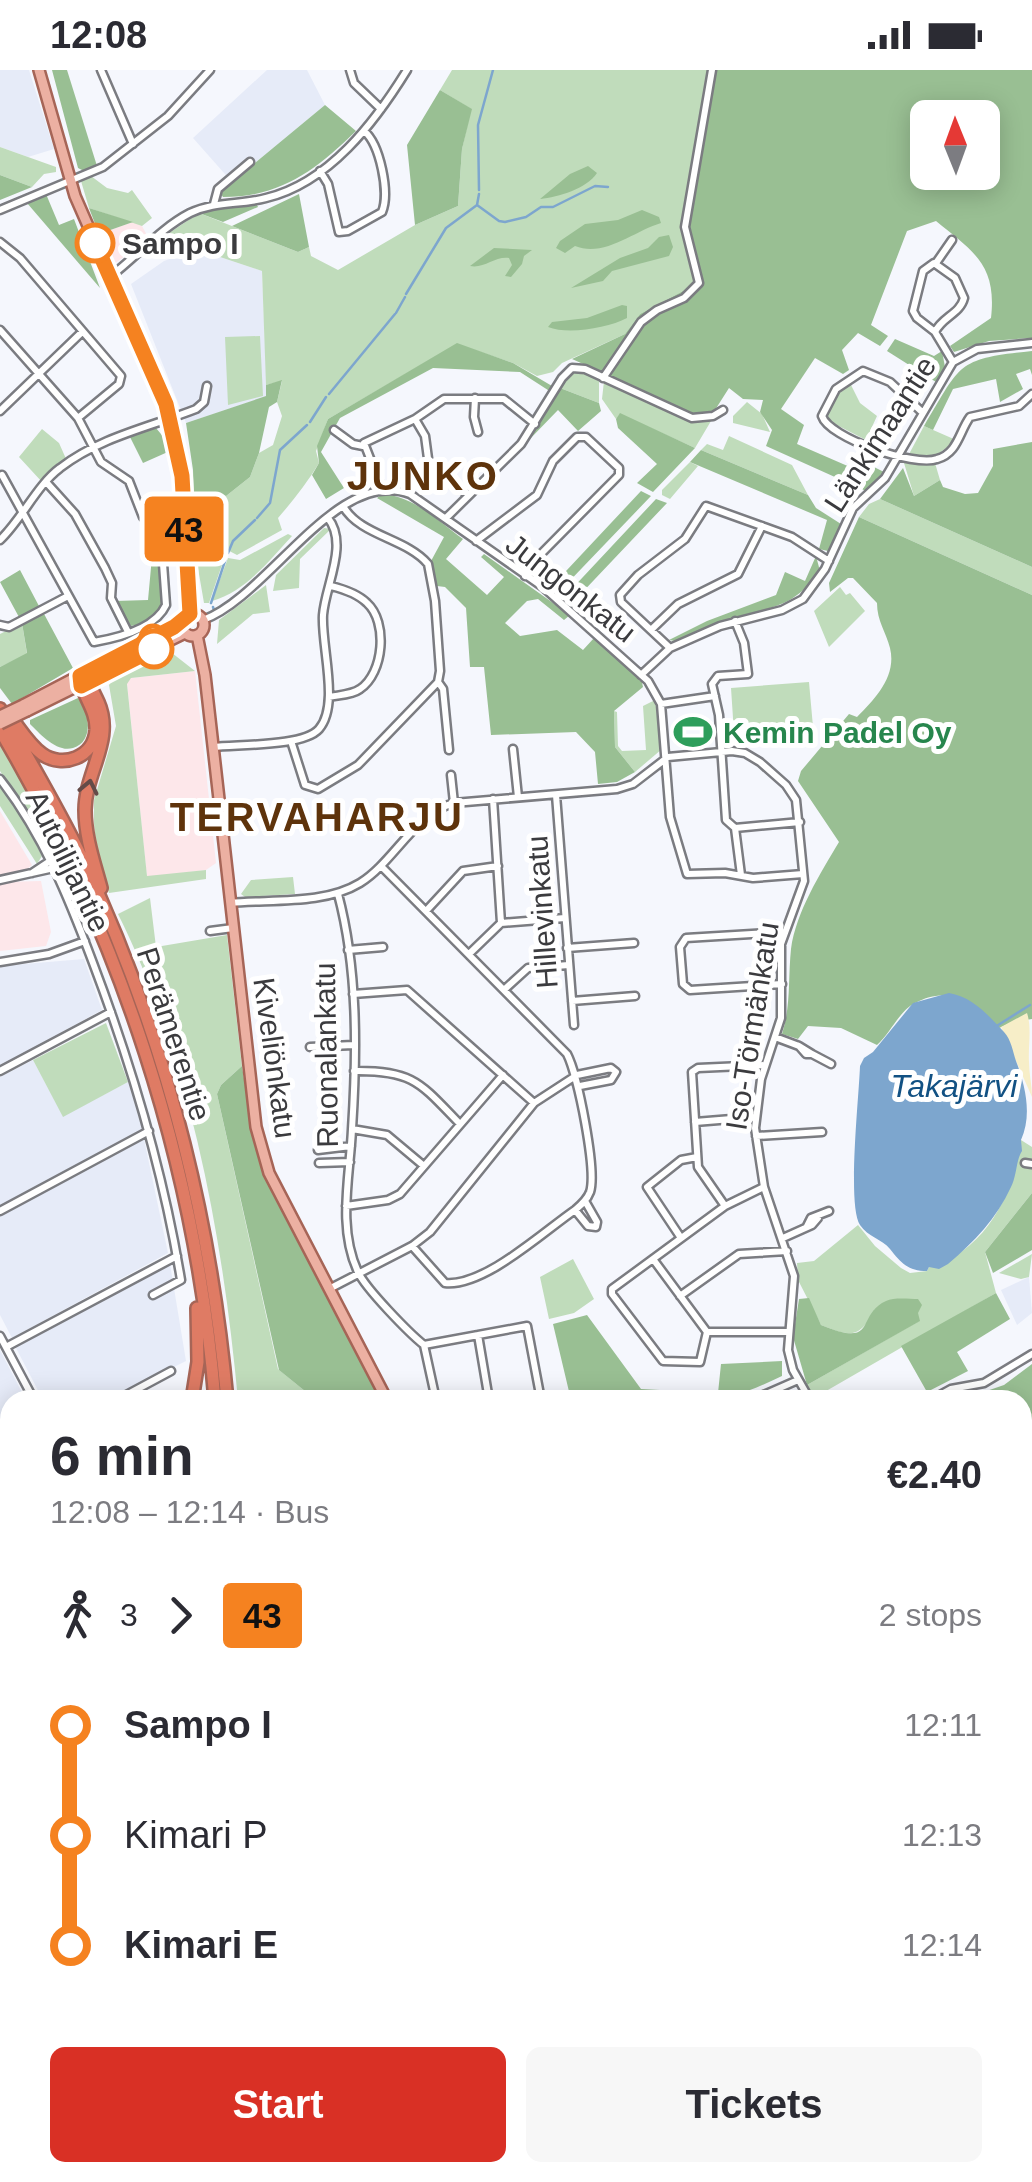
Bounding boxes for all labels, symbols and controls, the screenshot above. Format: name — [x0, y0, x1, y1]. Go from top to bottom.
text: 12:08 — [50, 14, 147, 56]
north arrow — [910, 100, 1000, 190]
map controls — [910, 100, 1000, 190]
marker: Sampo I — [76, 224, 114, 262]
place label: Sampo I — [122, 227, 239, 260]
street label: Länkimaantie — [818, 350, 942, 518]
district label: JUNKO — [347, 454, 499, 498]
line badge: 43 — [139, 496, 229, 562]
text: 43 — [165, 510, 203, 549]
street label: Jungonkatu — [500, 527, 642, 649]
unlabelled marker — [140, 625, 166, 651]
unlabelled marker — [135, 630, 173, 668]
sports icon: Kemin Padel Oy — [672, 711, 714, 753]
place label: Kemin Padel Oy — [723, 716, 952, 749]
one-way arrow — [77, 779, 98, 796]
street label: Autoilijantie — [20, 785, 116, 937]
district label: TERVAHARJU — [170, 795, 464, 839]
street label: Hillevinkatu — [520, 834, 564, 990]
street label: Iso-Törmänkatu — [719, 920, 785, 1132]
street label: Perämerentie — [130, 943, 218, 1125]
street label: Ruonalankatu — [308, 962, 344, 1148]
street label: Kiveliönkatu — [247, 976, 303, 1140]
water label: Takajärvi — [891, 1068, 1018, 1104]
text: 6 min — [50, 1425, 194, 1487]
text: €2.40 — [887, 1454, 982, 1496]
text: 12:08 – 12:14 · Bus — [50, 1494, 329, 1530]
icon: walk — [50, 1588, 105, 1643]
icon: forward — [153, 1588, 208, 1643]
text: 43 — [243, 1596, 282, 1635]
text: 3 — [120, 1597, 138, 1633]
text: 2 stops — [879, 1597, 982, 1633]
text: Sampo I — [124, 1704, 272, 1746]
text: 12:11 — [904, 1707, 982, 1743]
text: Kimari P — [124, 1814, 268, 1856]
text: 12:13 — [902, 1817, 982, 1853]
text: Kimari E — [124, 1924, 278, 1966]
text: 12:14 — [902, 1927, 982, 1963]
button: Start — [50, 2047, 506, 2162]
button: Tickets — [526, 2047, 982, 2162]

